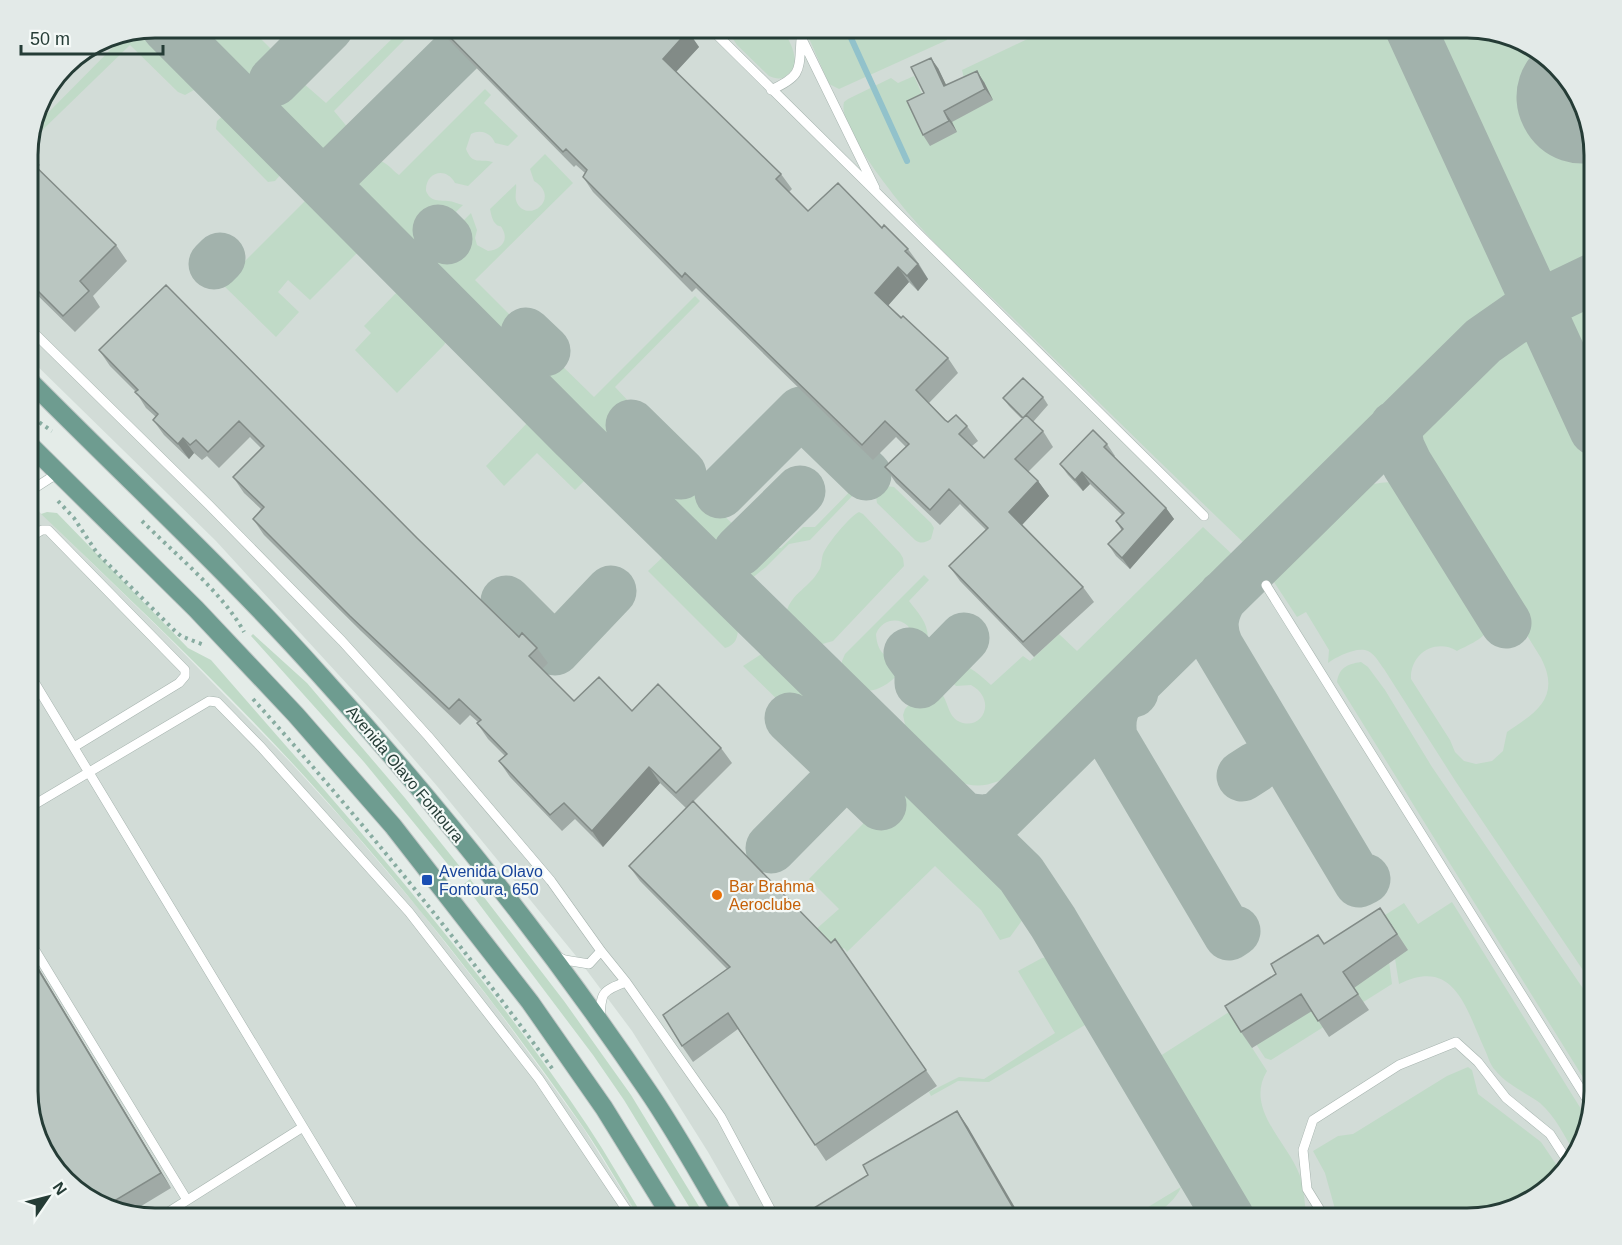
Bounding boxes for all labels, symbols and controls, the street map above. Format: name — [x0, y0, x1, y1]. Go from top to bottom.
scale bar — [21, 18, 164, 56]
text: 50 m — [30, 29, 70, 49]
street label: Avenida Olavo Fontoura — [343, 703, 467, 846]
place label: Avenida Olavo Fontoura, 650 — [439, 863, 543, 898]
marker: Avenida Olavo Fontoura, 650 — [420, 873, 434, 887]
place label: Bar Brahma Aeroclube — [729, 878, 814, 913]
marker: Bar Brahma Aeroclube — [710, 888, 724, 902]
north arrow — [18, 1167, 78, 1227]
text: N — [50, 1179, 70, 1198]

